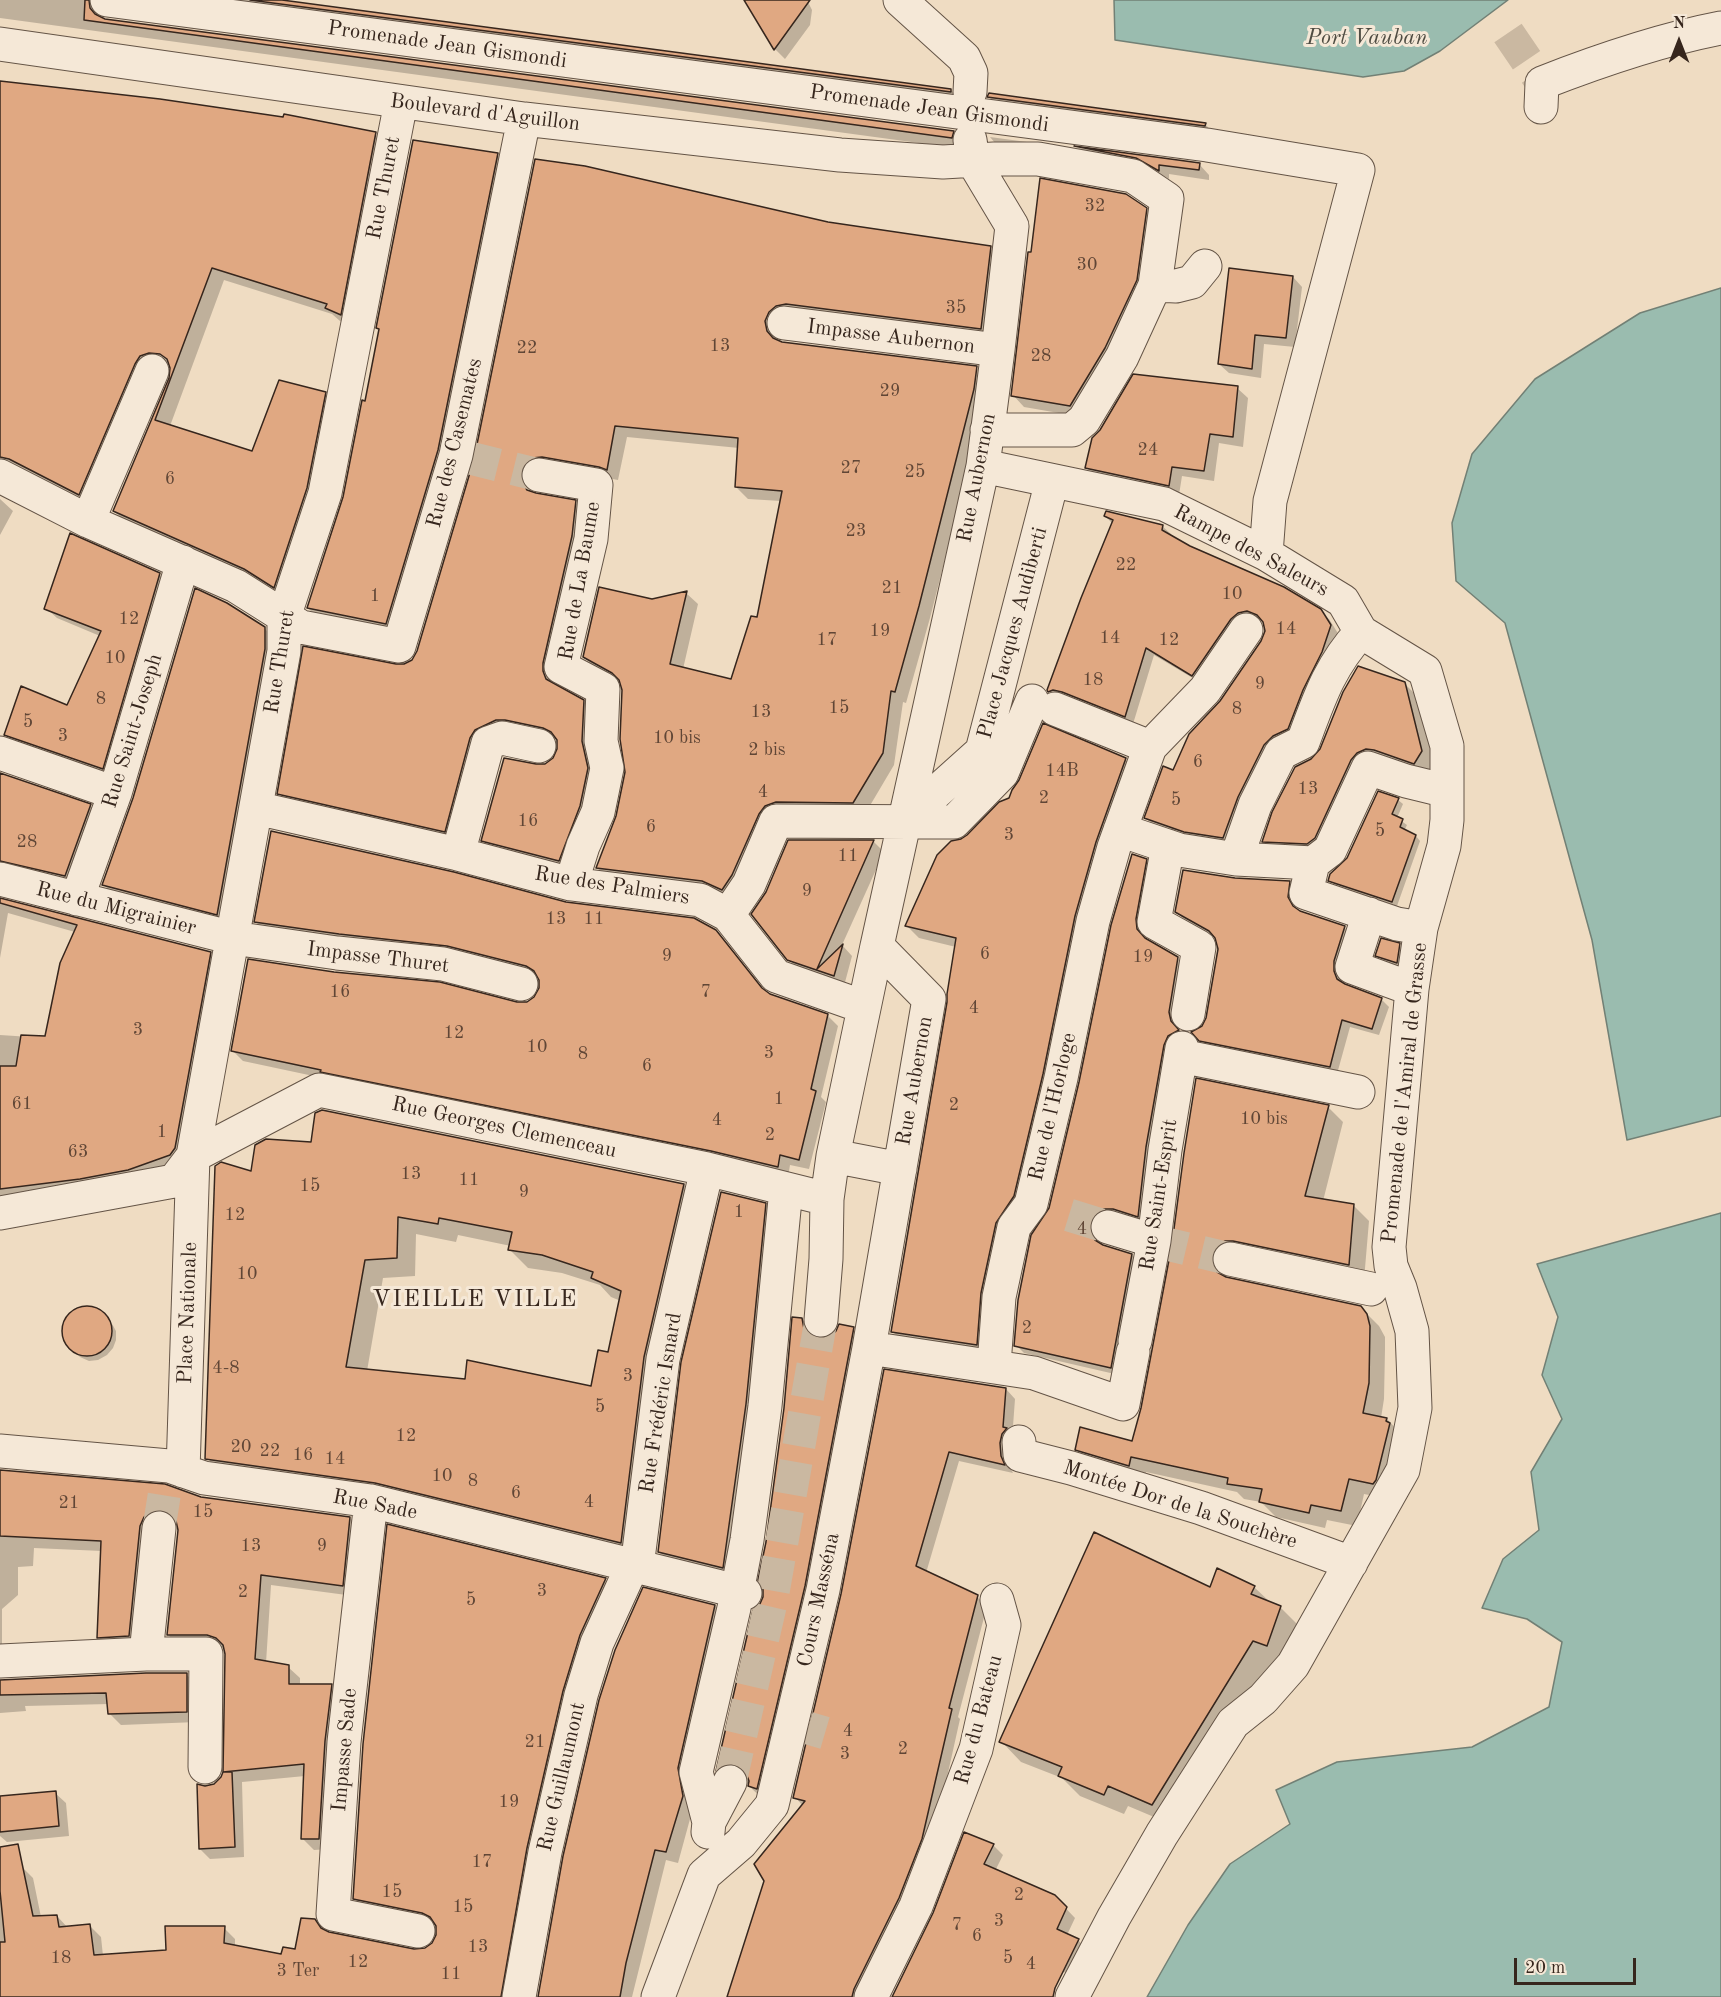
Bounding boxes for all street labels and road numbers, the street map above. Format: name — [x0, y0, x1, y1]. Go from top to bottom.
street label: Promenade Jean Gismondi — [326, 16, 568, 74]
street label: Promenade Jean Gismondi — [808, 80, 1050, 138]
street label: Boulevard d'Aguillon — [389, 89, 581, 137]
street label: Rue Thuret — [362, 134, 406, 242]
street label: Impasse Aubernon — [805, 314, 977, 360]
street label: Rue des Casemates — [422, 356, 488, 530]
street label: Rue Aubernon — [952, 411, 1002, 545]
street label: Rue de La Baume — [554, 500, 606, 662]
street label: Rampe des Saleurs — [1169, 500, 1333, 602]
street label: Place Jacques Audiberti — [973, 524, 1053, 742]
street label: Rue Thuret — [259, 608, 301, 716]
street label: Rue Saint-Joseph — [98, 651, 168, 811]
street label: Rue des Palmiers — [533, 861, 691, 911]
street label: Rue du Migrainier — [33, 877, 199, 941]
street label: Impasse Thuret — [305, 937, 451, 979]
street label: Promenade de l'Amiral de Grasse — [1377, 941, 1433, 1245]
street label: Rue Aubernon — [891, 1014, 939, 1148]
street label: Rue de l'Horloge — [1024, 1030, 1082, 1184]
street label: Rue Georges Clemenceau — [389, 1092, 619, 1164]
street label: Rue Saint-Esprit — [1135, 1117, 1183, 1273]
street label: Place Nationale — [173, 1242, 203, 1384]
street label: Rue Frédéric Isnard — [634, 1311, 688, 1495]
street label: Montée Dor de la Souchère — [1060, 1455, 1300, 1555]
street label: Rue Sade — [330, 1484, 420, 1526]
street label: Cours Masséna — [792, 1530, 846, 1670]
street label: Rue du Bateau — [950, 1652, 1008, 1788]
street label: Impasse Sade — [327, 1687, 363, 1813]
street label: Rue Guillaumont — [533, 1700, 591, 1854]

